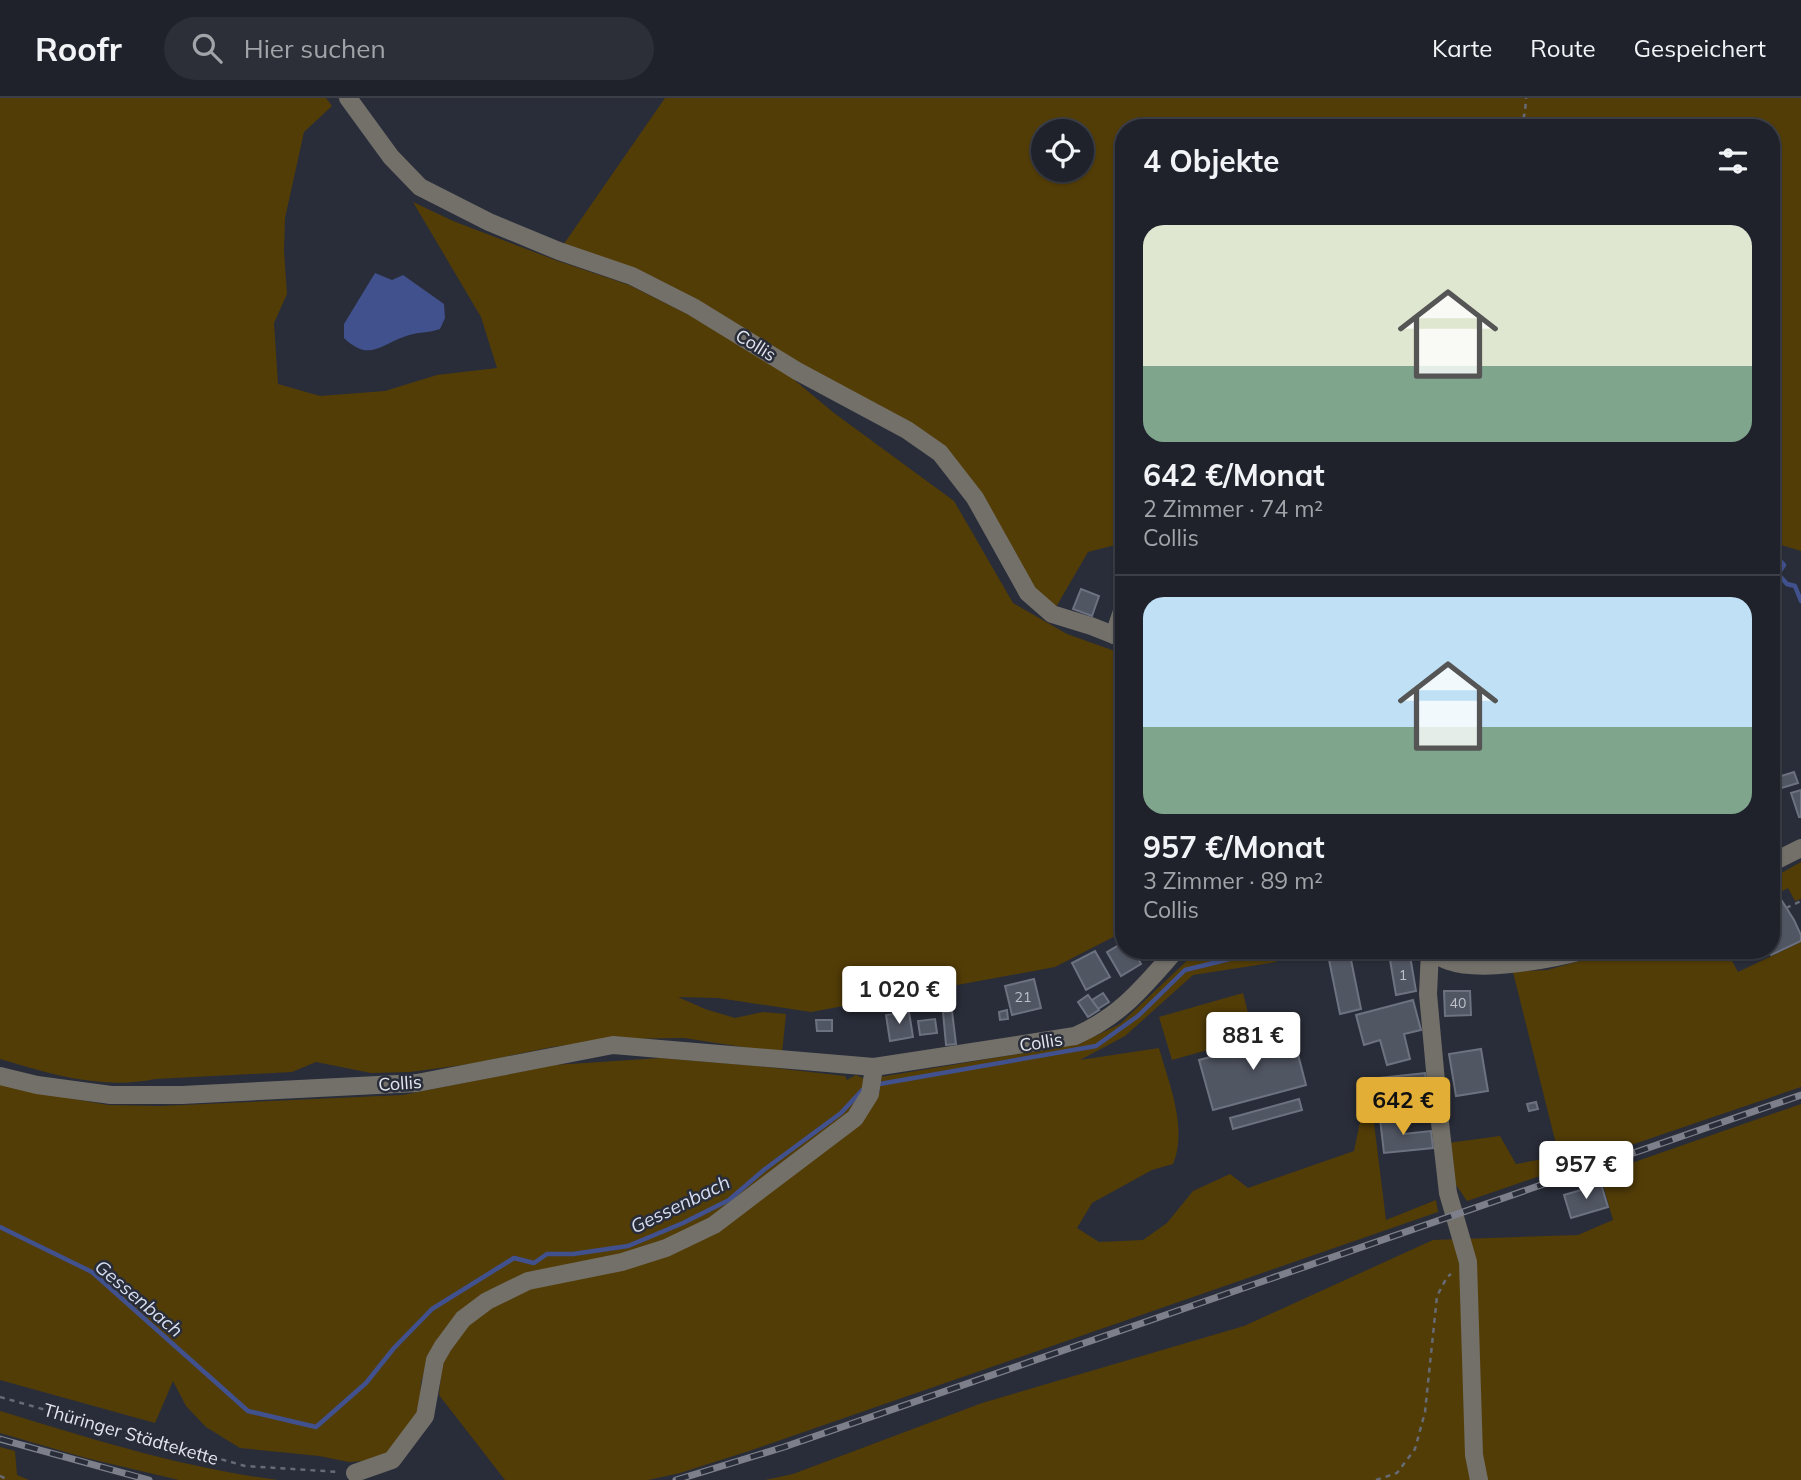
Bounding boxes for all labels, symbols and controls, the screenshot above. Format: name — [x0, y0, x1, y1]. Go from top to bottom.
search box — [164, 17, 654, 80]
text: Roofr — [35, 28, 122, 69]
icon: search — [188, 29, 226, 67]
text: Hier suchen — [244, 32, 386, 65]
text: Karte — [1432, 33, 1492, 63]
text: Route — [1530, 33, 1596, 63]
text: Gespeichert — [1634, 33, 1766, 63]
map controls — [1031, 119, 1094, 182]
button: locate — [1031, 119, 1094, 182]
text: 4 Objekte — [1143, 142, 1279, 180]
icon: filters — [1714, 142, 1752, 180]
icon: home — [1385, 271, 1511, 397]
street label: Collis — [731, 324, 781, 366]
text: 642 €/Monat — [1143, 456, 1325, 494]
text: 2 Zimmer · 74 m² — [1143, 494, 1323, 523]
text: Collis — [1143, 523, 1199, 552]
icon: home — [1385, 643, 1511, 769]
text: 957 €/Monat — [1143, 828, 1325, 866]
text: 3 Zimmer · 89 m² — [1143, 866, 1323, 895]
text: Collis — [1143, 895, 1199, 924]
house number: 1 — [1399, 966, 1407, 984]
pin: 1 020 € — [834, 967, 964, 1026]
text: 1 020 € — [858, 974, 940, 1003]
house number: 21 — [1015, 988, 1031, 1006]
house number: 40 — [1450, 994, 1466, 1012]
pin: 881 € — [1204, 1012, 1302, 1072]
text: 881 € — [1222, 1020, 1284, 1049]
street label: Collis — [1018, 1027, 1064, 1057]
street label: Collis — [377, 1070, 423, 1096]
pin: 642 € — [1354, 1077, 1452, 1137]
text: 642 € — [1372, 1085, 1434, 1114]
pin: 957 € — [1537, 1142, 1635, 1201]
text: 957 € — [1555, 1149, 1617, 1178]
water label: Gessenbach — [626, 1170, 734, 1238]
water label: Gessenbach — [90, 1254, 188, 1342]
street label: Thüringer Städtekette — [41, 1398, 221, 1470]

